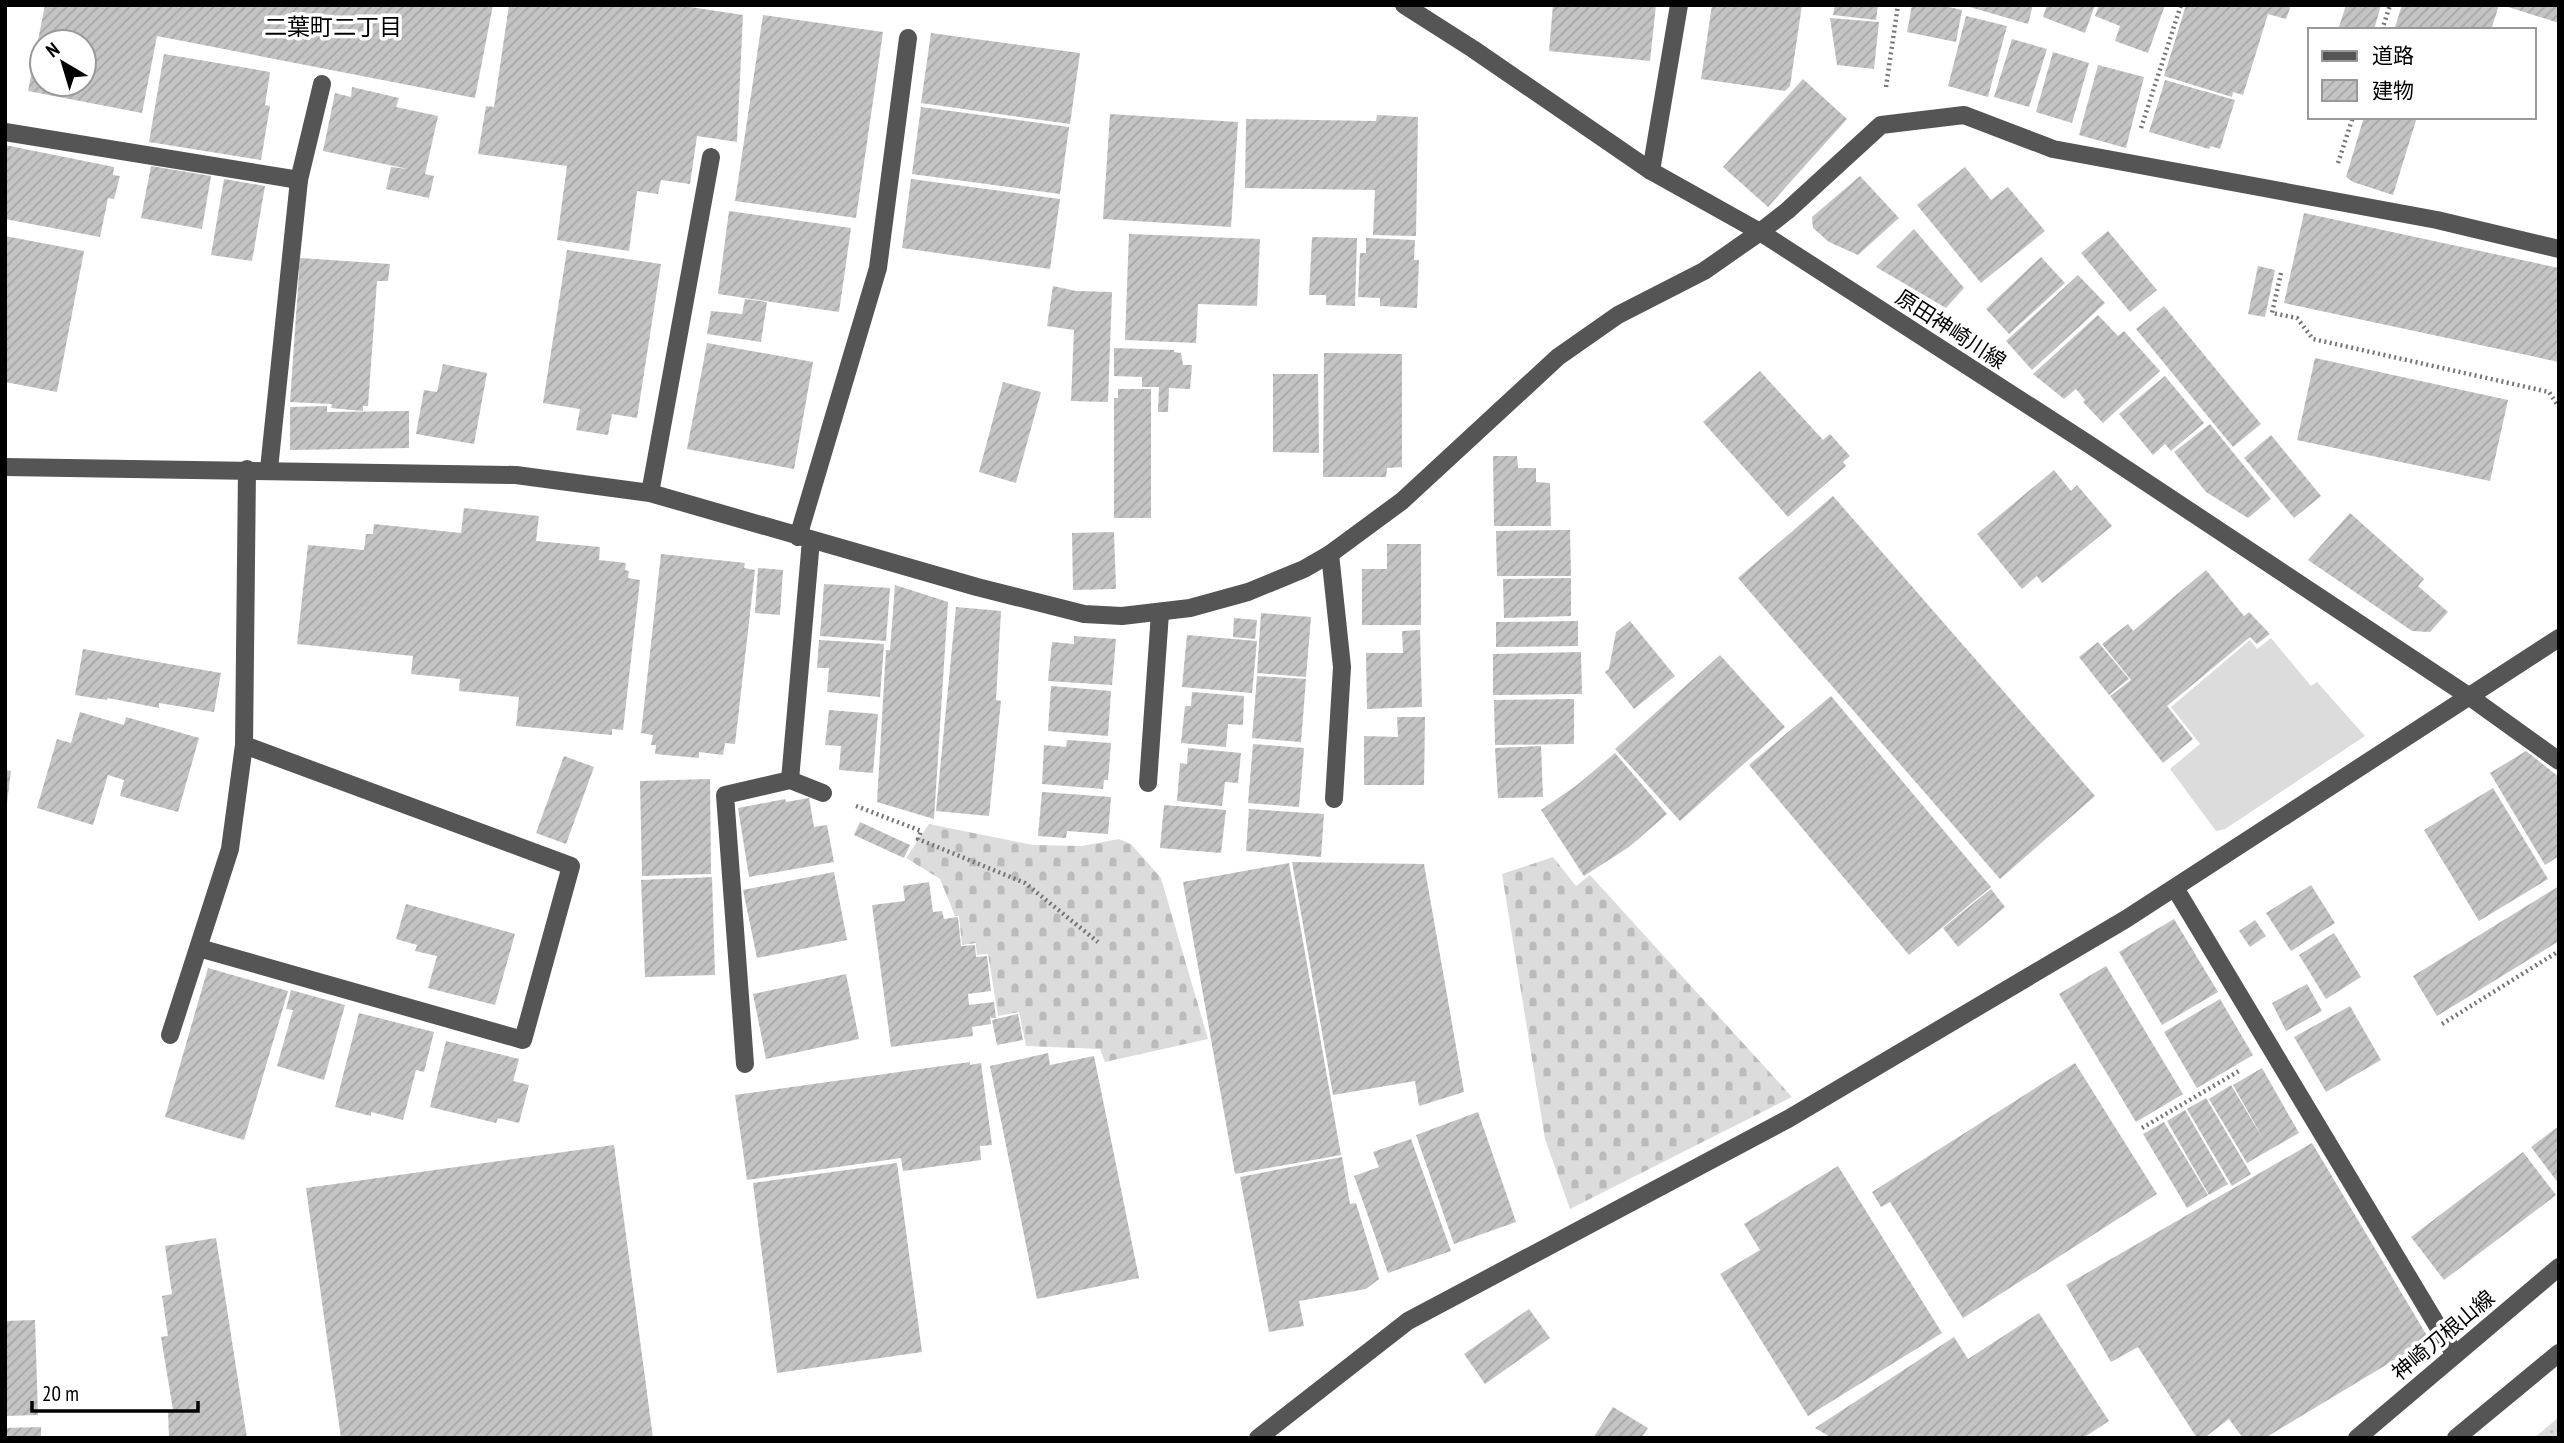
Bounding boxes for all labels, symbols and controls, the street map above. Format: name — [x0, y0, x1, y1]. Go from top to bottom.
district label: 二葉町二丁目 — [264, 12, 402, 41]
north arrow — [28, 28, 98, 98]
legend — [2308, 28, 2536, 119]
text: N — [41, 37, 64, 62]
text: 道路 — [2372, 42, 2414, 69]
text: 建物 — [2372, 77, 2414, 104]
street label: 原田神崎川線 — [1891, 283, 2011, 375]
street label: 神崎刀根山線 — [2386, 1284, 2500, 1386]
scale bar — [32, 1370, 198, 1414]
text: 20 m — [42, 1380, 79, 1407]

